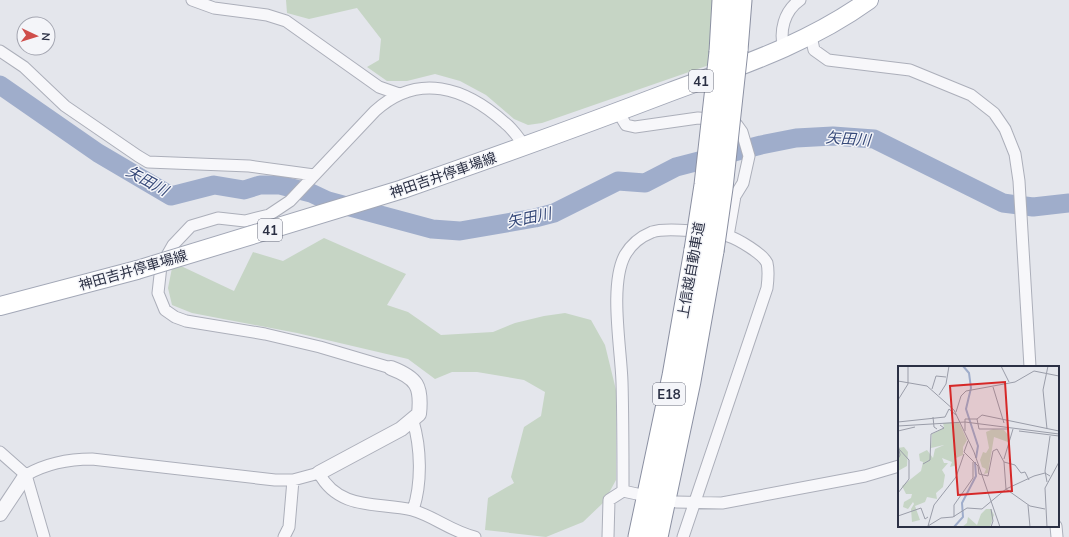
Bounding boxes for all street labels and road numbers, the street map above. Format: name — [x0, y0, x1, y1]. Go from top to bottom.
road number: 41 — [689, 70, 713, 92]
street label: 神田吉井停車場線 — [387, 148, 499, 202]
road number: 41 — [258, 219, 282, 241]
street label: 上信越自動車道 — [674, 220, 708, 320]
street label: 神田吉井停車場線 — [77, 246, 189, 294]
road number: E18 — [653, 383, 685, 405]

